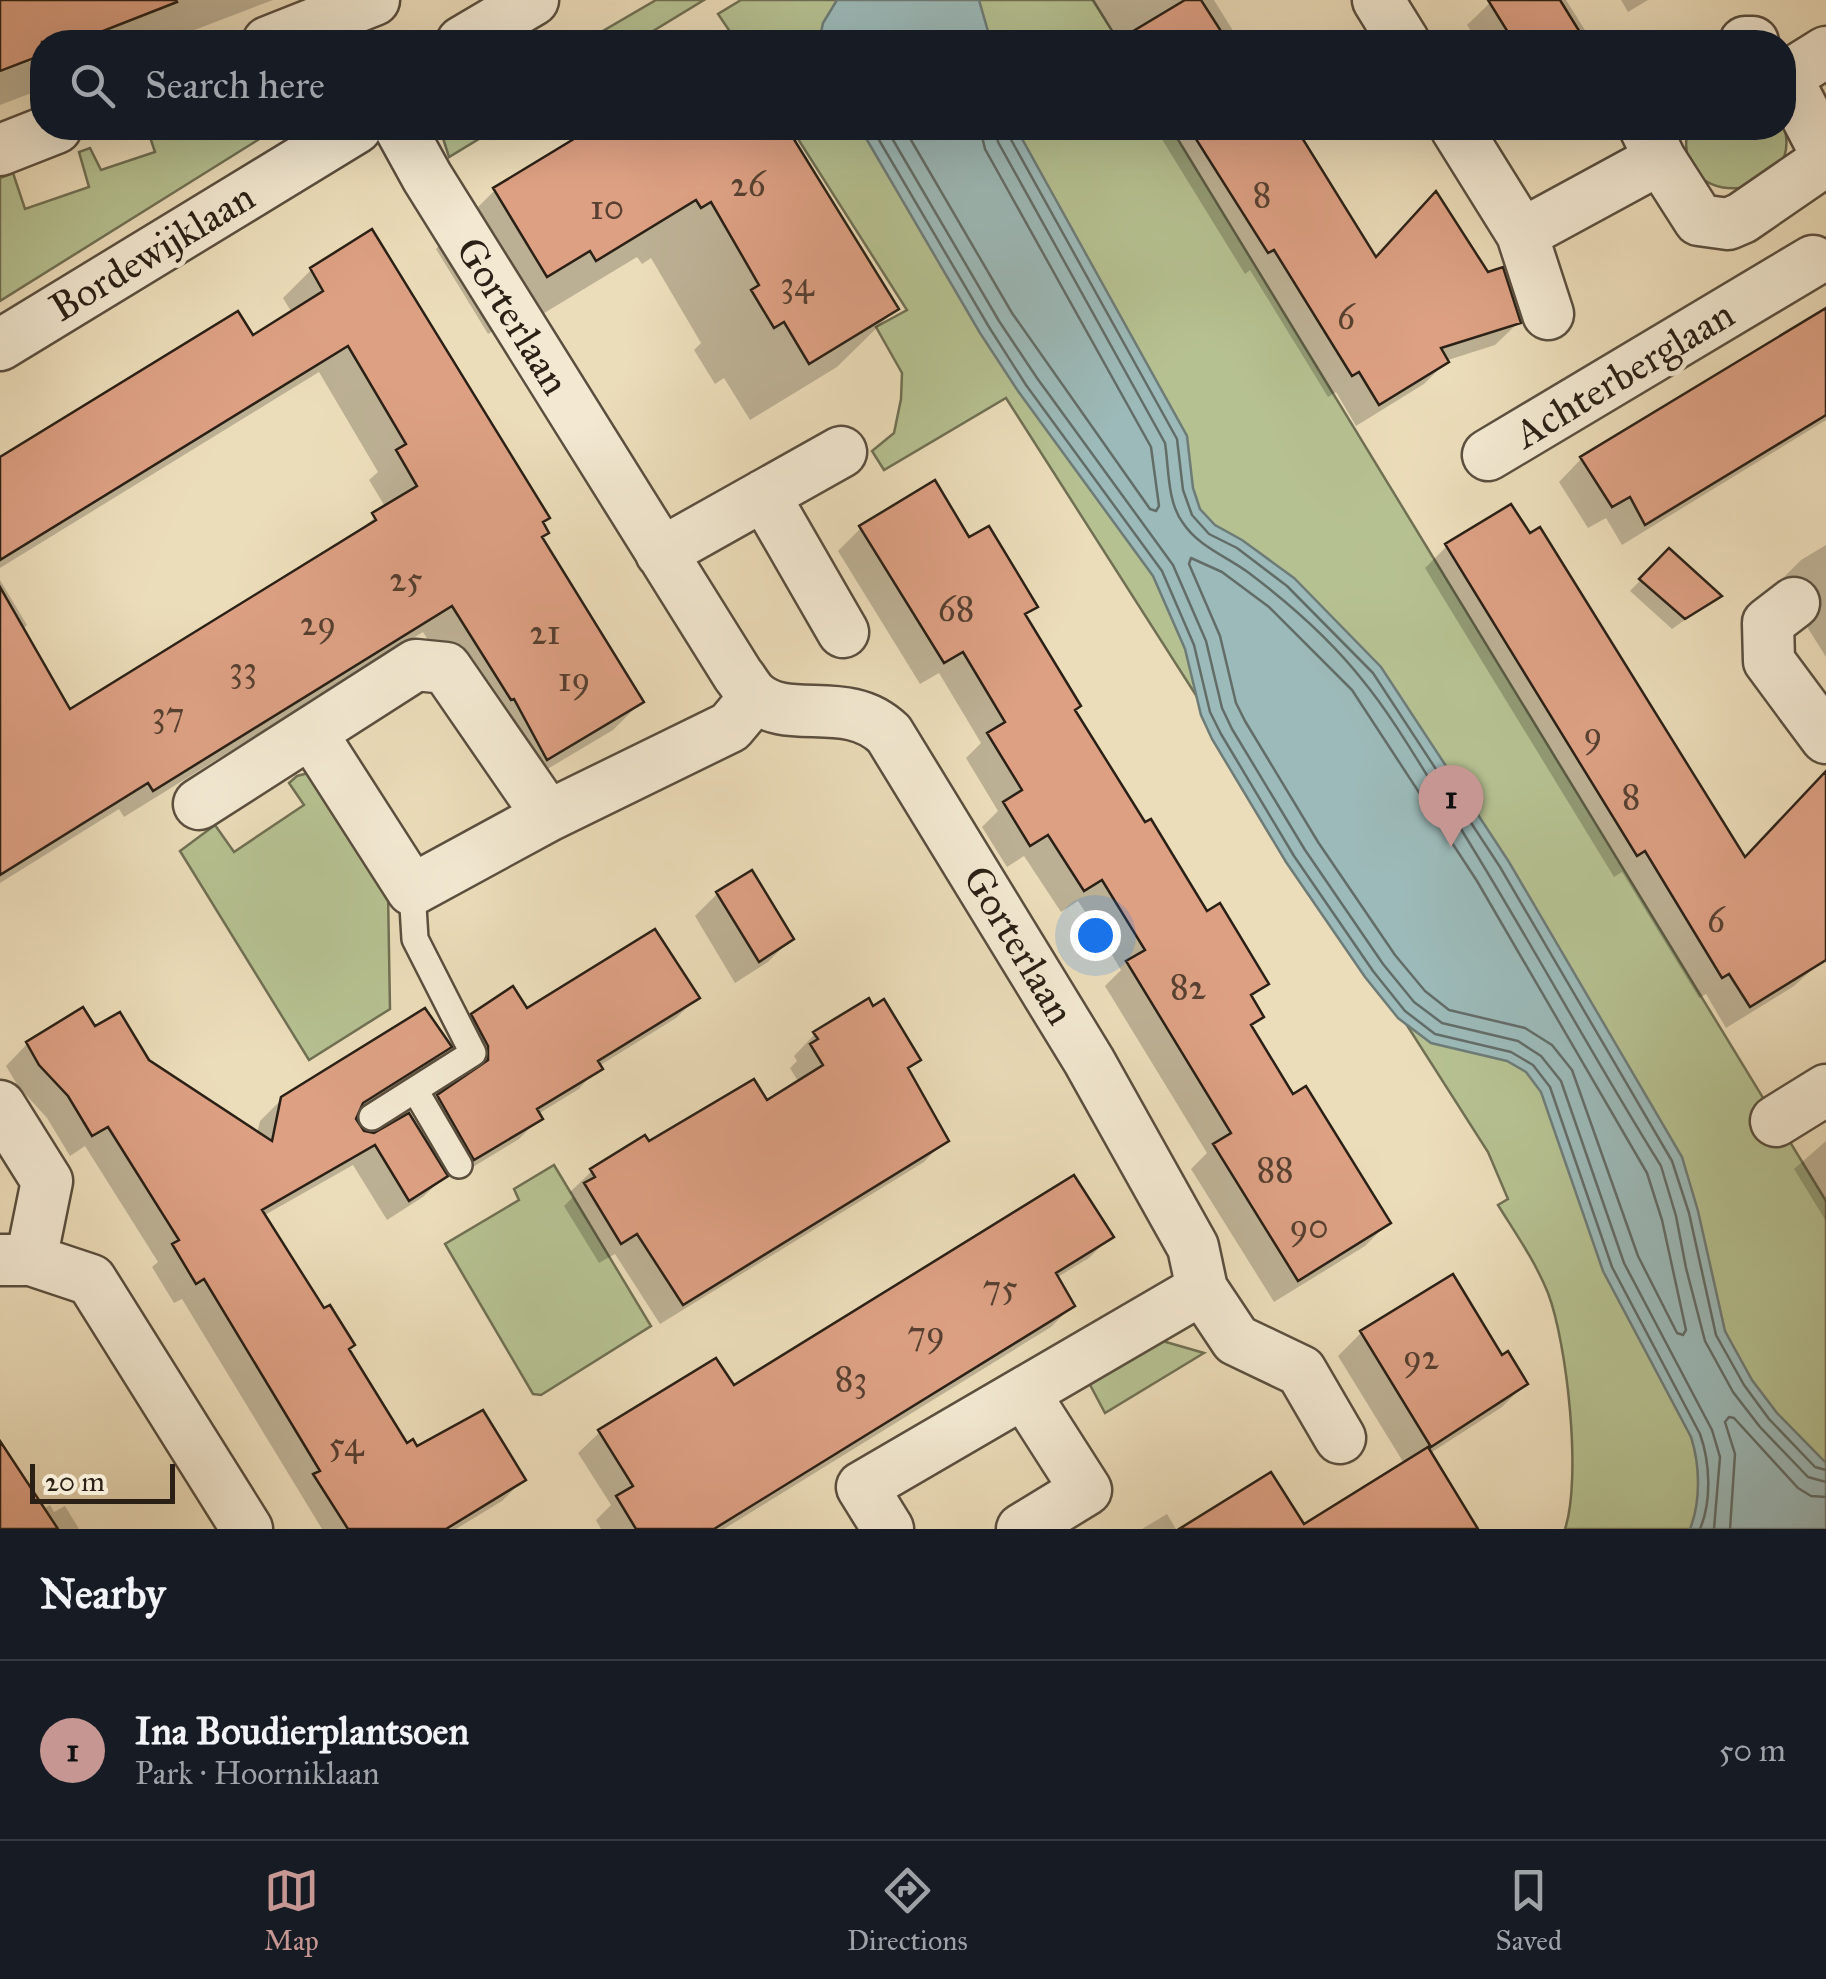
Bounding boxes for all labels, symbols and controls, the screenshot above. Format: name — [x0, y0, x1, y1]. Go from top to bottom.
search box — [30, 30, 1796, 140]
icon: search — [65, 58, 120, 113]
text: Search here — [145, 62, 325, 108]
house number: 26 — [730, 163, 767, 206]
street label: Bordewijklaan — [41, 172, 263, 332]
house number: 8 — [1253, 174, 1271, 217]
house number: 10 — [590, 186, 624, 229]
street label: Gorterlaan — [445, 228, 581, 404]
house number: 34 — [780, 263, 815, 306]
street label: Achterberglaan — [1504, 289, 1743, 460]
house number: 6 — [1337, 296, 1356, 339]
house number: 25 — [389, 558, 423, 601]
house number: 68 — [938, 588, 974, 631]
house number: 29 — [300, 602, 336, 645]
house number: 21 — [529, 611, 561, 654]
house number: 33 — [229, 648, 257, 691]
house number: 19 — [558, 658, 590, 701]
house number: 37 — [152, 693, 184, 736]
house number: 9 — [1584, 713, 1602, 756]
pin: 1 — [1418, 764, 1484, 847]
house number: 8 — [1622, 776, 1640, 819]
street label: Gorterlaan — [953, 857, 1085, 1033]
house number: 6 — [1707, 899, 1726, 942]
your location — [1070, 910, 1121, 961]
house number: 82 — [1170, 966, 1207, 1009]
house number: 88 — [1256, 1149, 1294, 1192]
house number: 90 — [1289, 1205, 1329, 1248]
house number: 75 — [983, 1266, 1017, 1309]
house number: 79 — [907, 1312, 945, 1355]
house number: 92 — [1403, 1336, 1440, 1379]
house number: 83 — [835, 1358, 867, 1401]
house number: 54 — [329, 1423, 365, 1466]
scale bar — [30, 1459, 175, 1504]
text: 20 m — [45, 1464, 105, 1499]
text: Nearby — [40, 1568, 165, 1620]
text: Ina Boudierplantsoen — [135, 1708, 469, 1754]
text: 1 — [66, 1731, 79, 1770]
text: 50 m — [1719, 1731, 1786, 1770]
text: Park · Hoorniklaan — [135, 1754, 380, 1793]
tab: Map — [264, 1863, 319, 1958]
tab: Directions — [847, 1863, 968, 1958]
tab: Saved — [1496, 1863, 1562, 1958]

